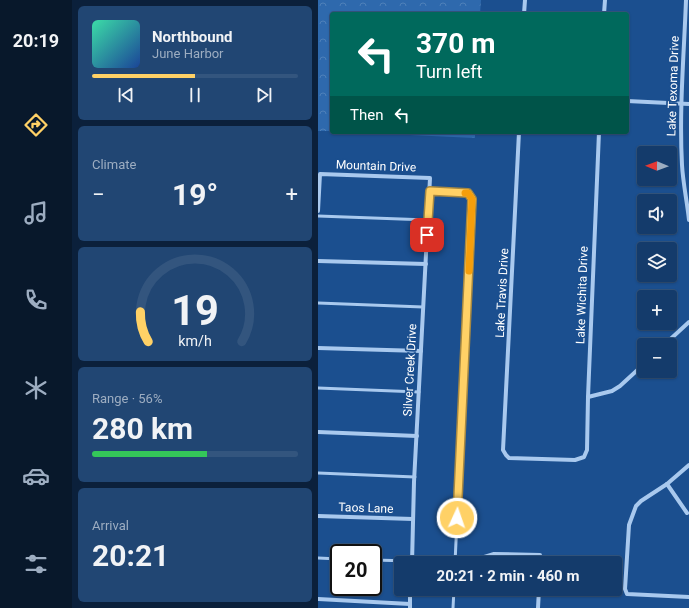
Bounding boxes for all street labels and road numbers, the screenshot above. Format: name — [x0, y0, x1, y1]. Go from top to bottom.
street label: Lake Texoma Drive — [664, 35, 682, 137]
street label: Mountain Drive — [336, 158, 416, 174]
street label: Lake Wichita Drive — [573, 246, 591, 344]
street label: Lake Travis Drive — [493, 248, 511, 338]
street label: Silver Creek Drive — [401, 323, 419, 417]
street label: Taos Lane — [338, 500, 394, 516]

